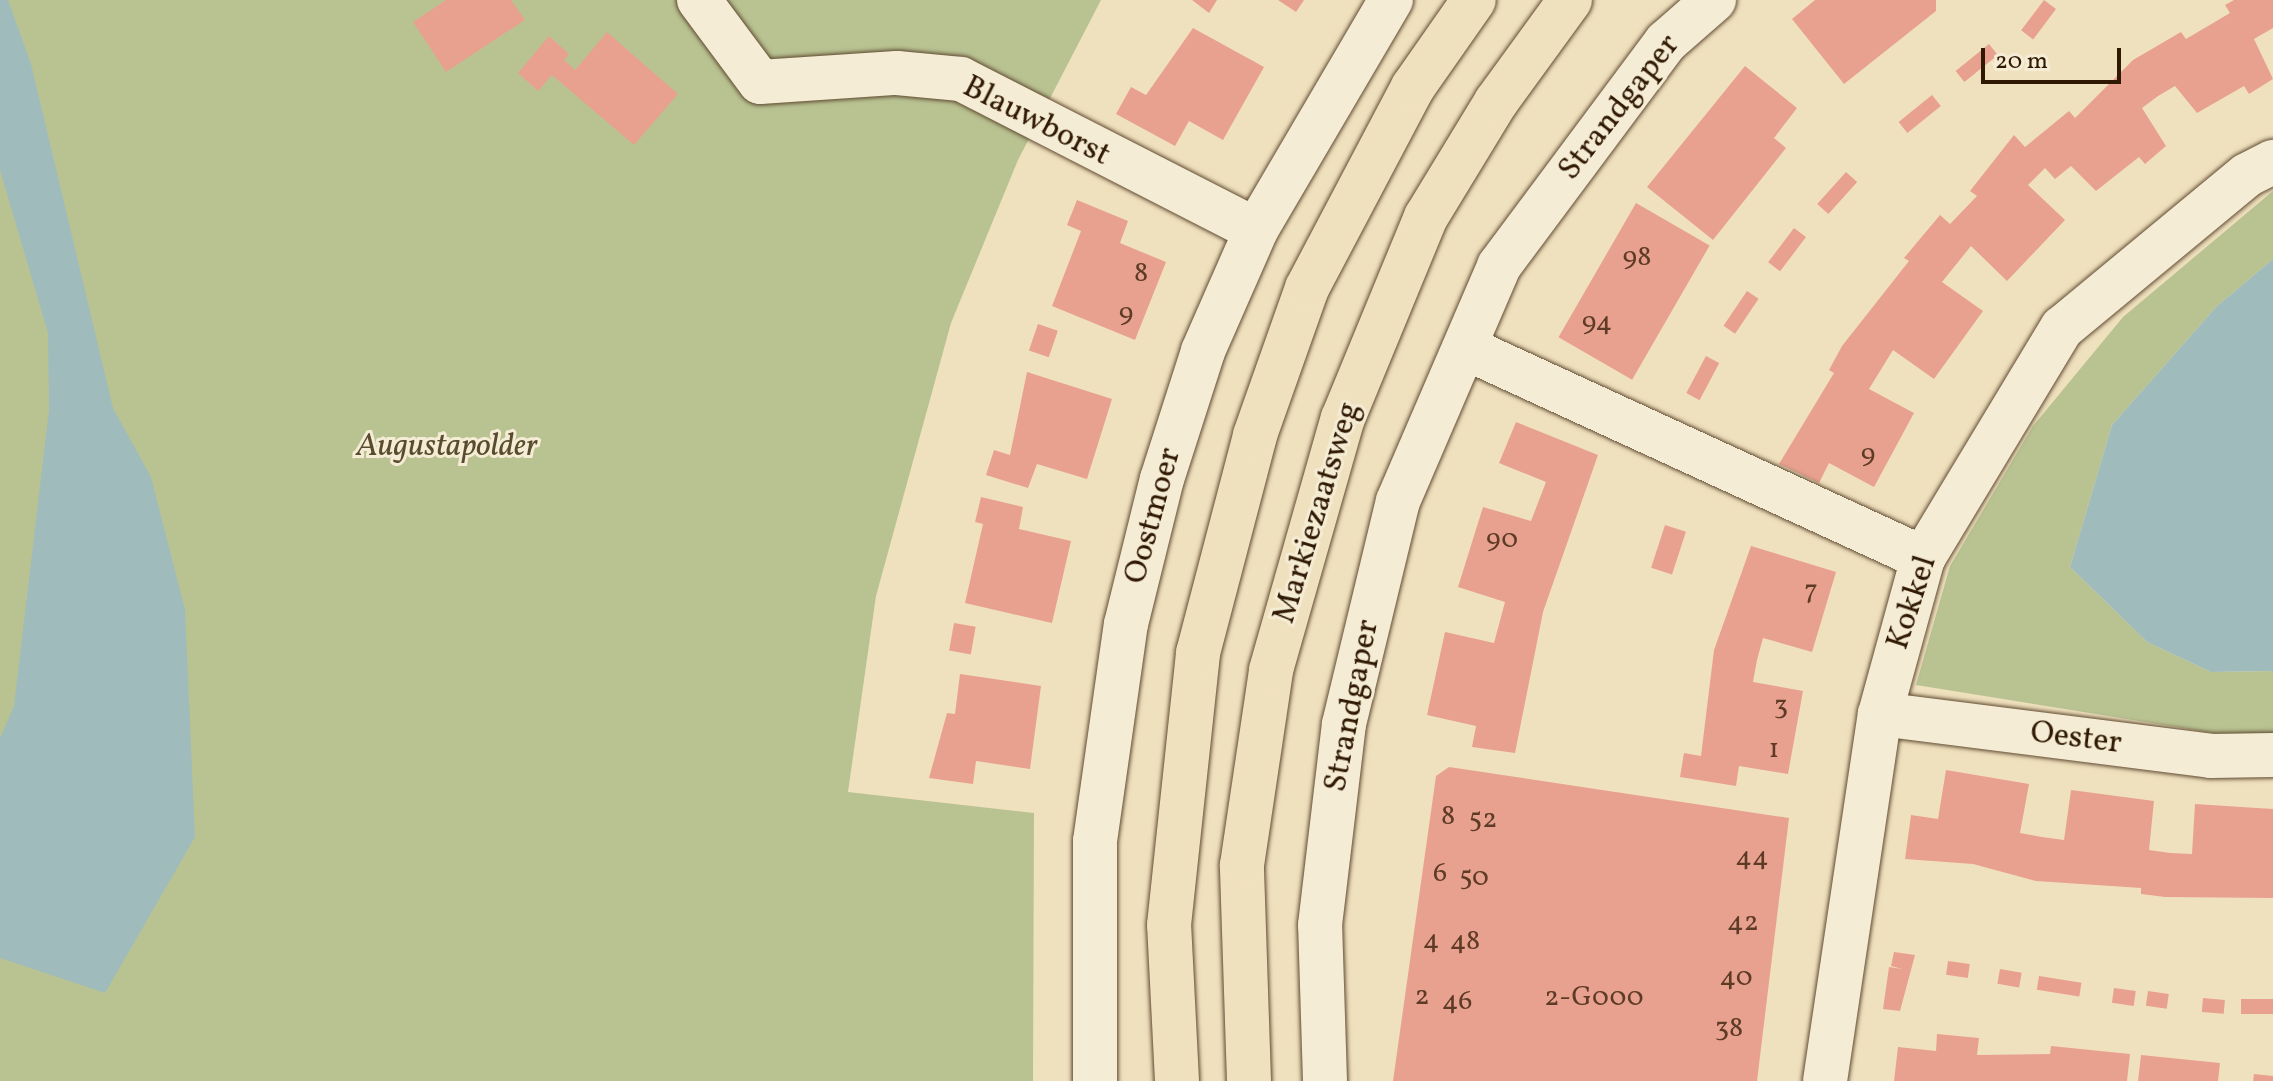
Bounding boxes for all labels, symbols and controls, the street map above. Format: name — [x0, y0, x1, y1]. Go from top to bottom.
street label: Strandgaper — [1551, 27, 1689, 189]
scale bar — [1985, 32, 2125, 82]
text: 20 m — [1995, 45, 2048, 79]
street label: Blauwborst — [956, 69, 1116, 175]
house number: 98 — [1623, 241, 1651, 275]
house number: 8 — [1134, 257, 1148, 291]
house number: 9 — [1119, 297, 1133, 331]
house number: 94 — [1582, 306, 1612, 340]
street label: Markiezaatsweg — [1266, 398, 1370, 628]
park label: Augustapolder — [356, 428, 538, 466]
house number: 9 — [1861, 438, 1875, 472]
street label: Oostmoer — [1117, 444, 1191, 588]
house number: 90 — [1486, 523, 1518, 557]
street label: Kokkel — [1880, 551, 1946, 655]
house number: 7 — [1804, 574, 1818, 608]
street label: Strandgaper — [1317, 617, 1389, 795]
house number: 3 — [1774, 690, 1788, 724]
street label: Oester — [2028, 714, 2124, 764]
house number: 1 — [1769, 733, 1779, 767]
house number: 8 — [1441, 800, 1455, 834]
house number: 52 — [1469, 803, 1497, 837]
house number: 44 — [1735, 841, 1769, 875]
house number: 6 — [1433, 857, 1447, 891]
house number: 50 — [1459, 861, 1489, 895]
house number: 42 — [1727, 906, 1759, 940]
house number: 4 — [1423, 924, 1439, 958]
house number: 48 — [1450, 925, 1480, 959]
house number: 40 — [1720, 961, 1752, 995]
house number: 2 — [1414, 980, 1430, 1014]
house number: 2-G000 — [1544, 981, 1644, 1015]
house number: 46 — [1442, 985, 1472, 1019]
house number: 38 — [1715, 1012, 1743, 1046]

